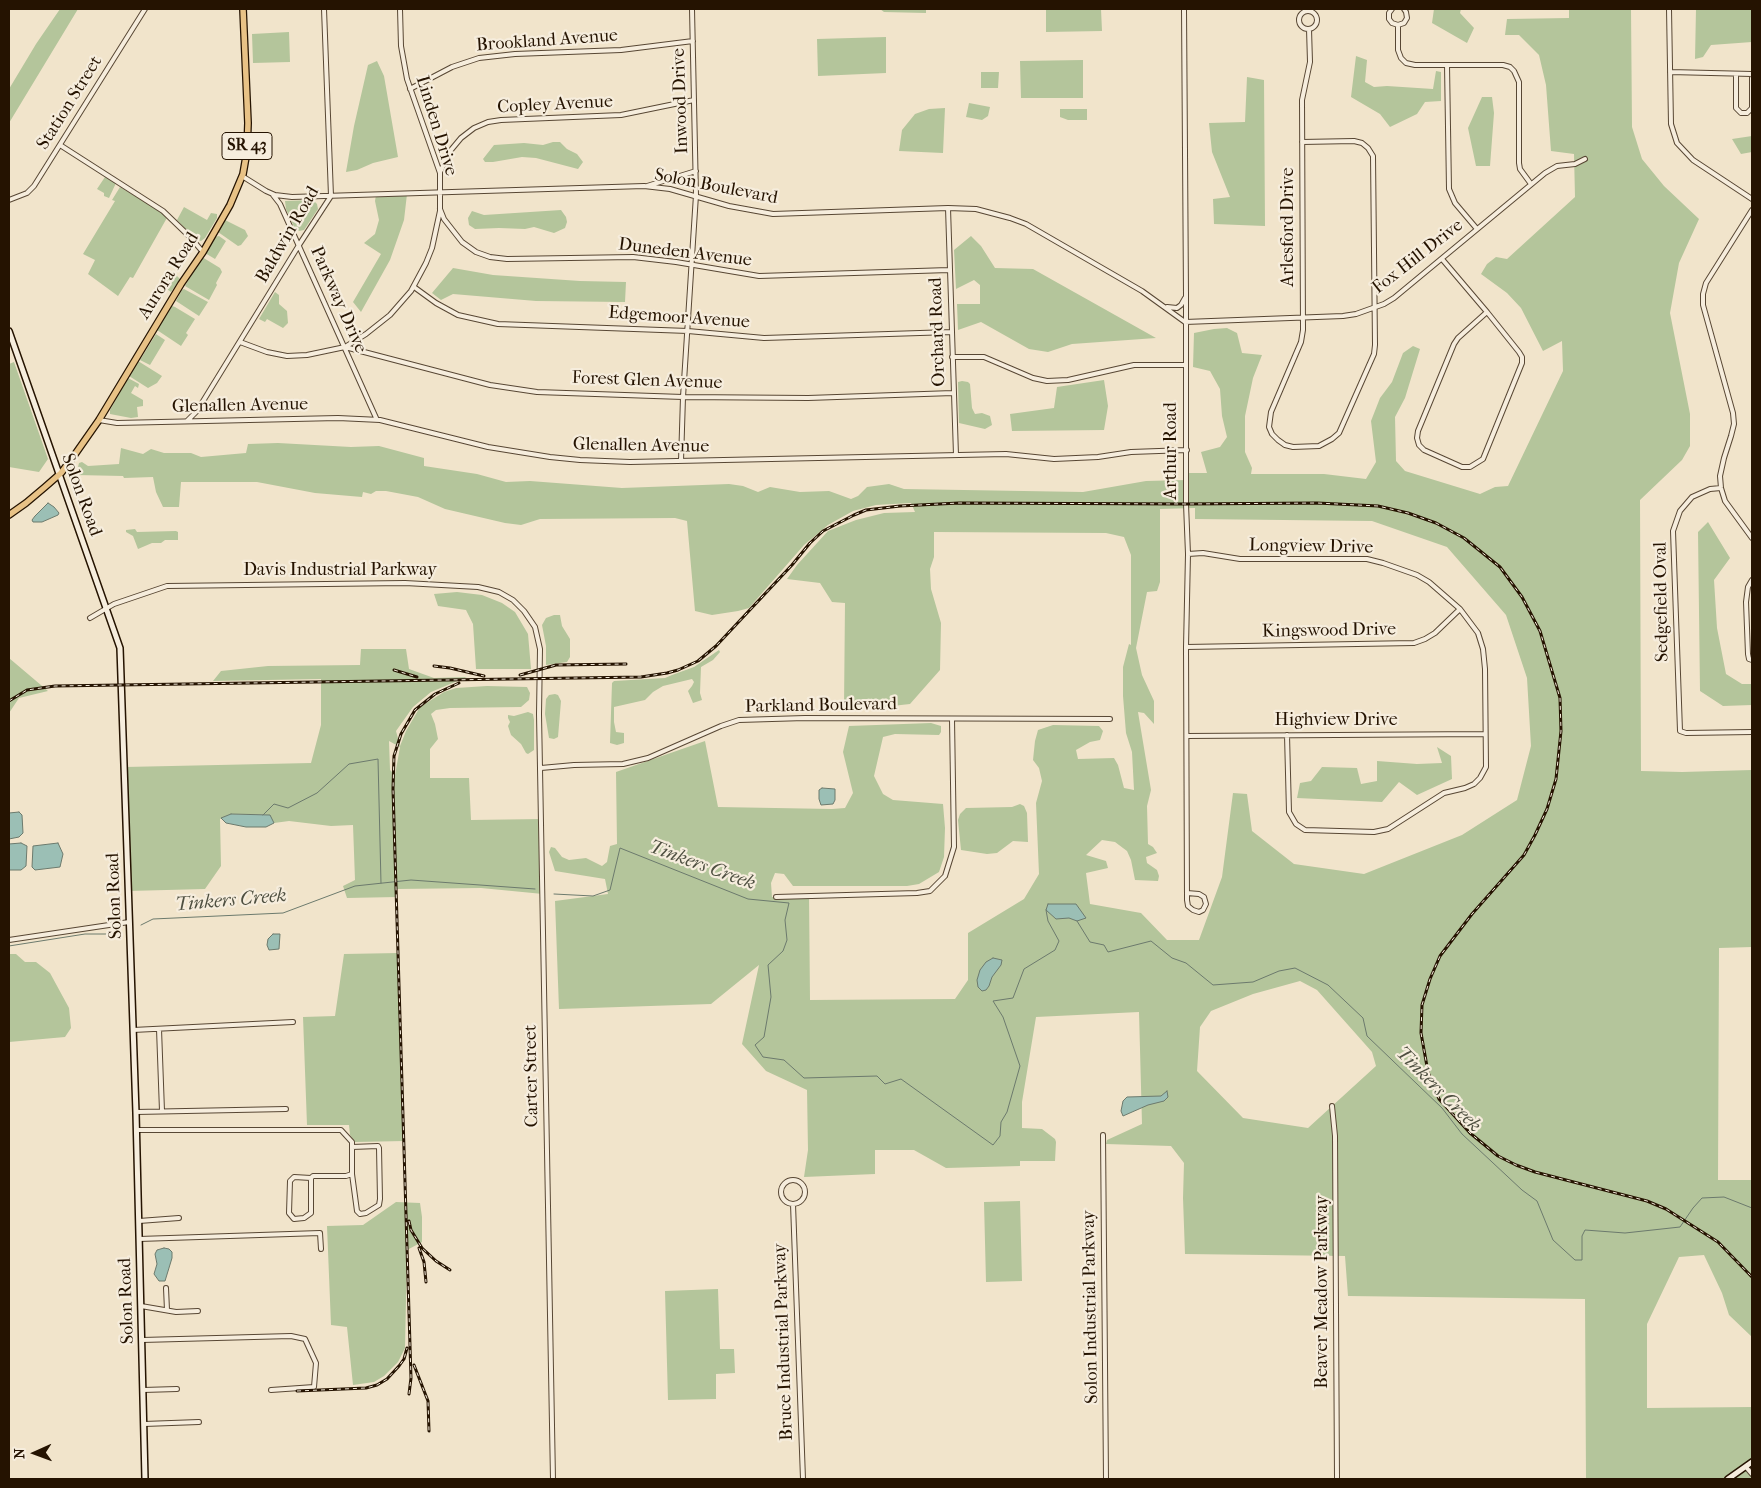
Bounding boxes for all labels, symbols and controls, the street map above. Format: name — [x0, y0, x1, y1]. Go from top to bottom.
street label: Brookland Avenue — [475, 25, 619, 57]
street label: Inwood Drive — [668, 48, 694, 154]
street label: Station Street — [33, 52, 107, 154]
street label: Linden Drive — [411, 73, 461, 179]
street label: Copley Avenue — [497, 91, 613, 119]
road number: SR 43 — [222, 132, 272, 160]
street label: Solon Boulevard — [652, 164, 780, 210]
street label: Arlesford Drive — [1278, 167, 1300, 287]
street label: Baldwin Road — [252, 183, 324, 287]
street label: Fox Hill Drive — [1368, 215, 1468, 299]
street label: Aurora Road — [134, 229, 204, 323]
street label: Duneden Avenue — [617, 234, 753, 272]
street label: Parkway Drive — [305, 243, 371, 357]
street label: Orchard Road — [925, 277, 951, 387]
street label: Edgemoor Avenue — [607, 302, 751, 334]
street label: Forest Glen Avenue — [571, 368, 723, 394]
street label: Glenallen Avenue — [172, 394, 308, 418]
street label: Arthur Road — [1161, 402, 1183, 500]
street label: Glenallen Avenue — [573, 434, 709, 458]
street label: Solon Road — [56, 451, 106, 539]
street label: Longview Drive — [1249, 535, 1373, 559]
street label: Sedgefield Oval — [1650, 542, 1674, 662]
street label: Davis Industrial Parkway — [243, 560, 437, 582]
street label: Kingswood Drive — [1262, 619, 1396, 643]
street label: Parkland Boulevard — [745, 694, 897, 718]
street label: Highview Drive — [1274, 710, 1398, 732]
water label: Tinkers Creek — [646, 836, 758, 896]
street label: Solon Road — [103, 852, 127, 940]
water label: Tinkers Creek — [174, 885, 288, 917]
street label: Carter Street — [520, 1025, 544, 1127]
water label: Tinkers Creek — [1390, 1042, 1486, 1138]
street label: Beaver Meadow Parkway — [1312, 1195, 1334, 1389]
street label: Solon Industrial Parkway — [1079, 1210, 1103, 1404]
street label: Bruce Industrial Parkway — [770, 1243, 798, 1441]
street label: Solon Road — [115, 1257, 139, 1345]
north arrow — [10, 1428, 60, 1478]
text: N — [11, 1448, 28, 1459]

